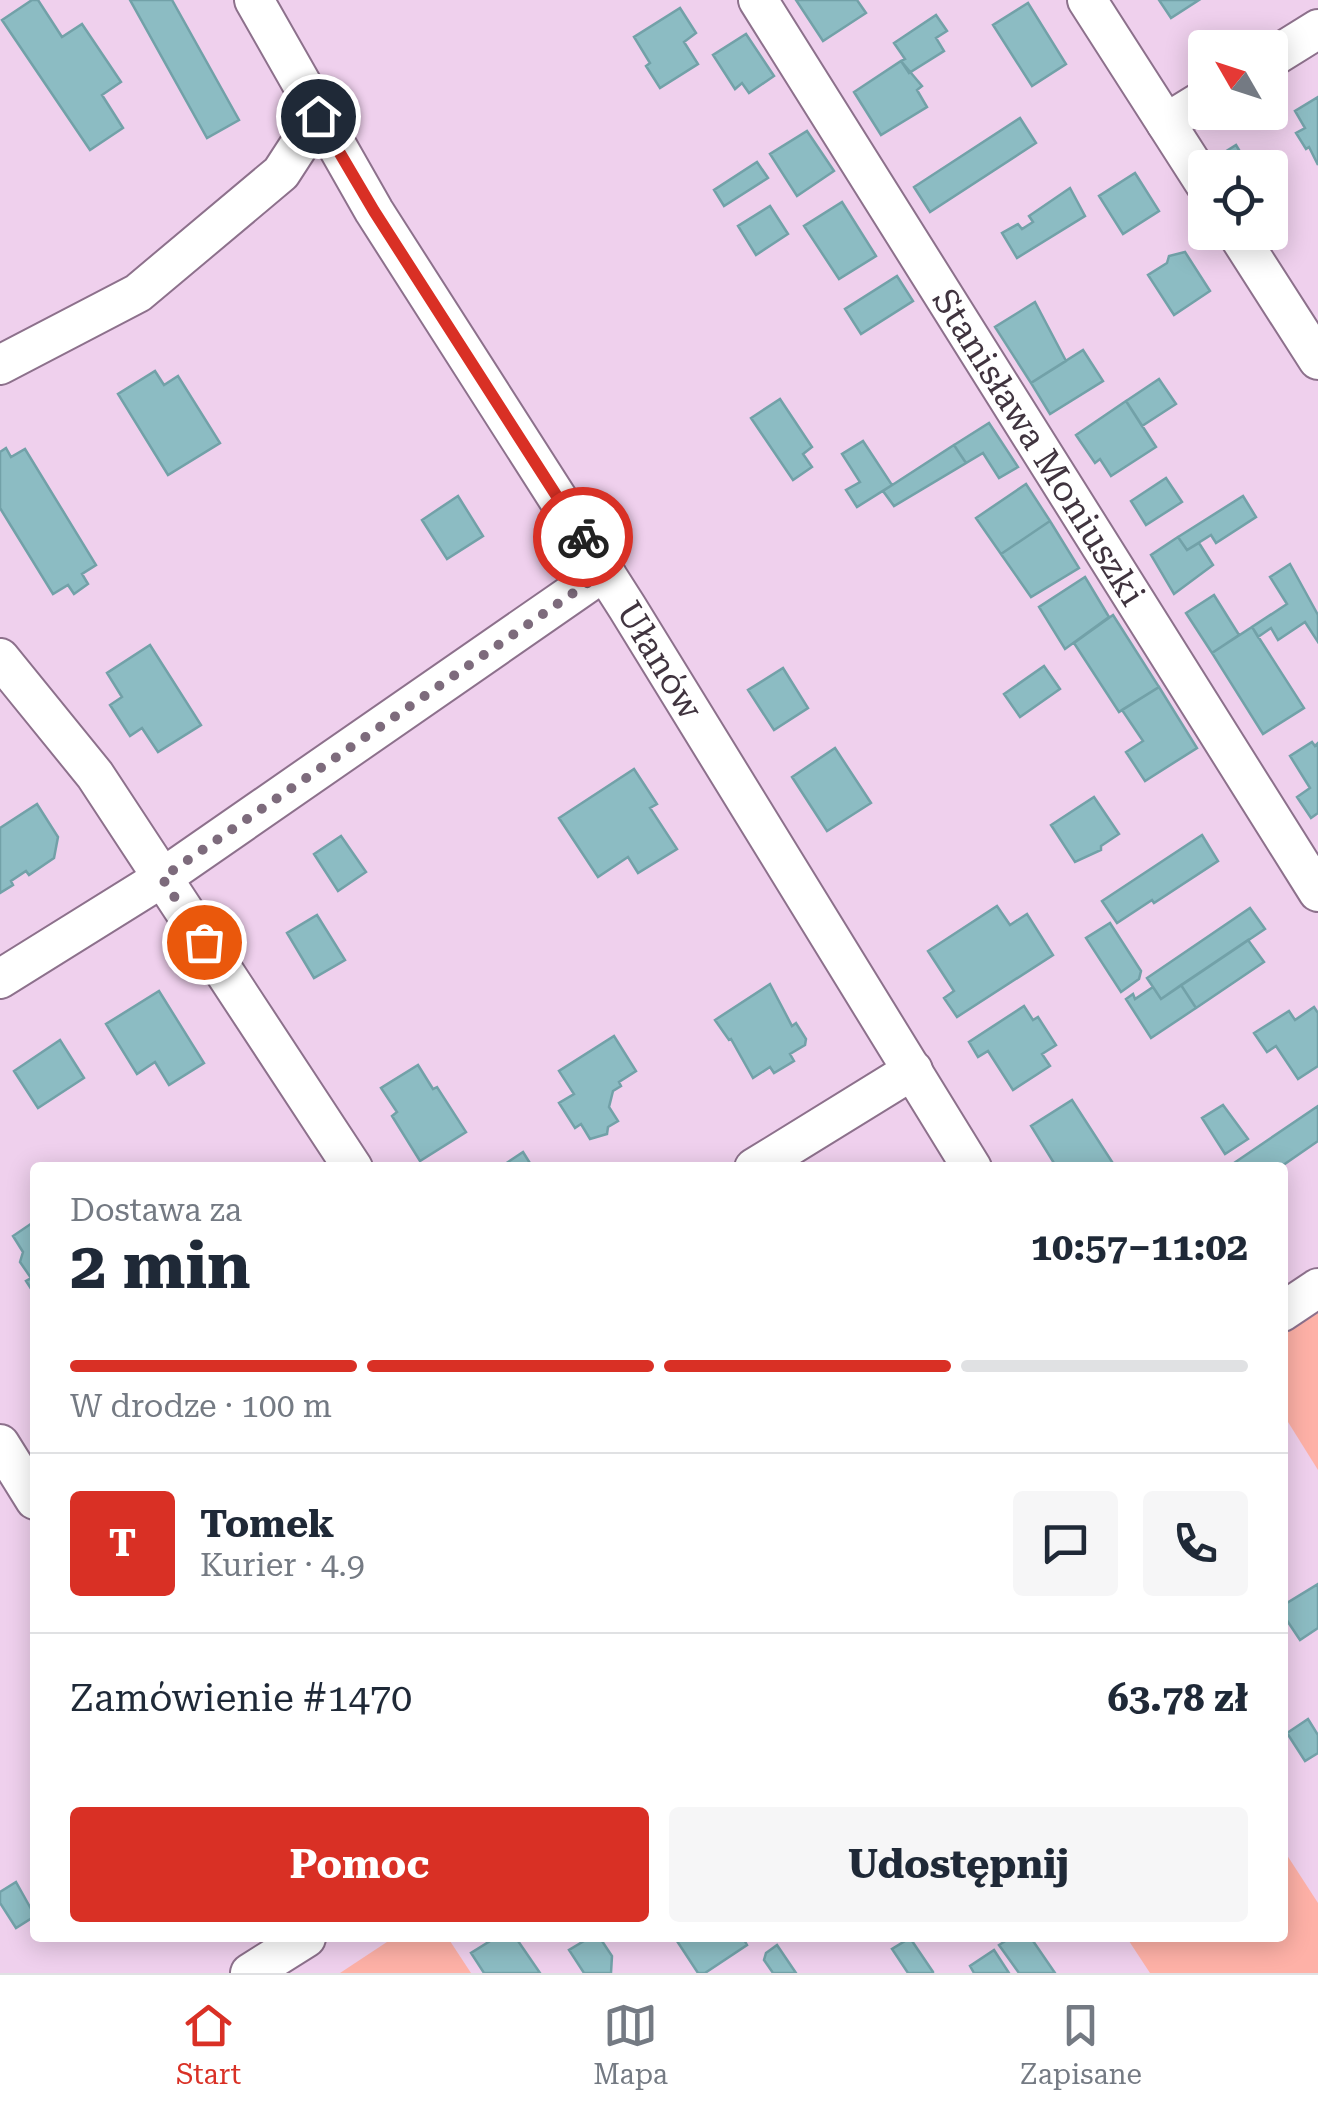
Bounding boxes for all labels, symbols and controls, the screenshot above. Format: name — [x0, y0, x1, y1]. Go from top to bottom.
north arrow — [1188, 30, 1288, 130]
map controls — [1188, 30, 1288, 250]
pin — [276, 74, 361, 159]
icon: home — [291, 89, 346, 144]
button: locate — [1188, 150, 1288, 250]
street label: Stanisława Moniuszki — [924, 282, 1153, 613]
courier — [533, 487, 633, 587]
icon: bike — [556, 510, 611, 565]
street label: Ułanów — [608, 594, 711, 727]
pin — [162, 900, 247, 985]
icon: bag — [177, 915, 232, 970]
text: Dostawa za — [70, 1191, 242, 1229]
text: 10:57–11:02 — [1031, 1225, 1248, 1269]
text: 2 min — [70, 1228, 251, 1304]
text: W drodze · 100 m — [70, 1387, 332, 1425]
button: chat — [1013, 1491, 1118, 1596]
button: phone — [1143, 1491, 1248, 1596]
text: Tomek — [200, 1502, 334, 1546]
text: T — [109, 1521, 136, 1565]
text: Kurier · 4.9 — [200, 1546, 365, 1584]
text: Zamówienie #1470 — [70, 1676, 412, 1720]
text: 63.78 zł — [1107, 1676, 1248, 1720]
button: Pomoc — [70, 1807, 649, 1922]
button: Udostępnij — [669, 1807, 1248, 1922]
tab: Start — [176, 1998, 241, 2091]
tab: Mapa — [593, 1998, 668, 2091]
tab: Zapisane — [1020, 1998, 1142, 2091]

